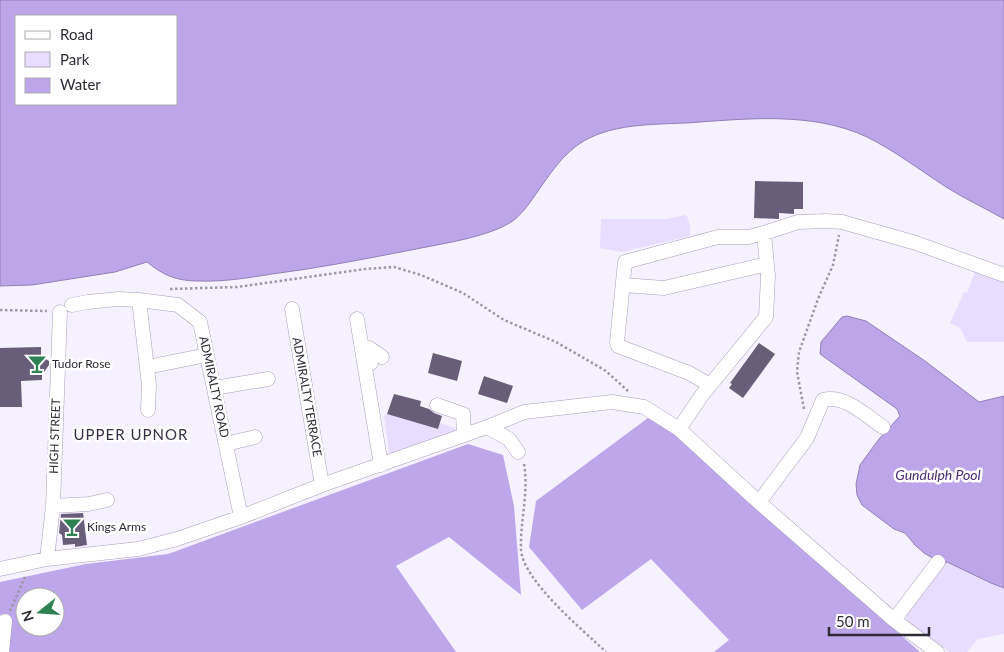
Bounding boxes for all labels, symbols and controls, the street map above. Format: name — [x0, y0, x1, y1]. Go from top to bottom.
legend — [15, 15, 178, 105]
text: Road — [60, 25, 93, 43]
text: Park — [60, 50, 90, 68]
text: Water — [60, 75, 101, 93]
street label: ADMIRALTY ROAD — [196, 335, 233, 439]
street label: ADMIRALTY TERRACE — [290, 336, 325, 458]
bar icon: Tudor Rose — [26, 353, 48, 375]
place label: Tudor Rose — [52, 356, 111, 371]
street label: HIGH STREET — [46, 398, 63, 474]
district label: UPPER UPNOR — [74, 425, 188, 443]
water label: Gundulph Pool — [895, 466, 981, 483]
bar icon: Kings Arms — [61, 516, 83, 538]
place label: Kings Arms — [87, 519, 146, 534]
north arrow — [15, 587, 65, 637]
scale bar — [829, 604, 929, 636]
text: N — [17, 608, 37, 624]
text: 50 m — [836, 612, 870, 630]

